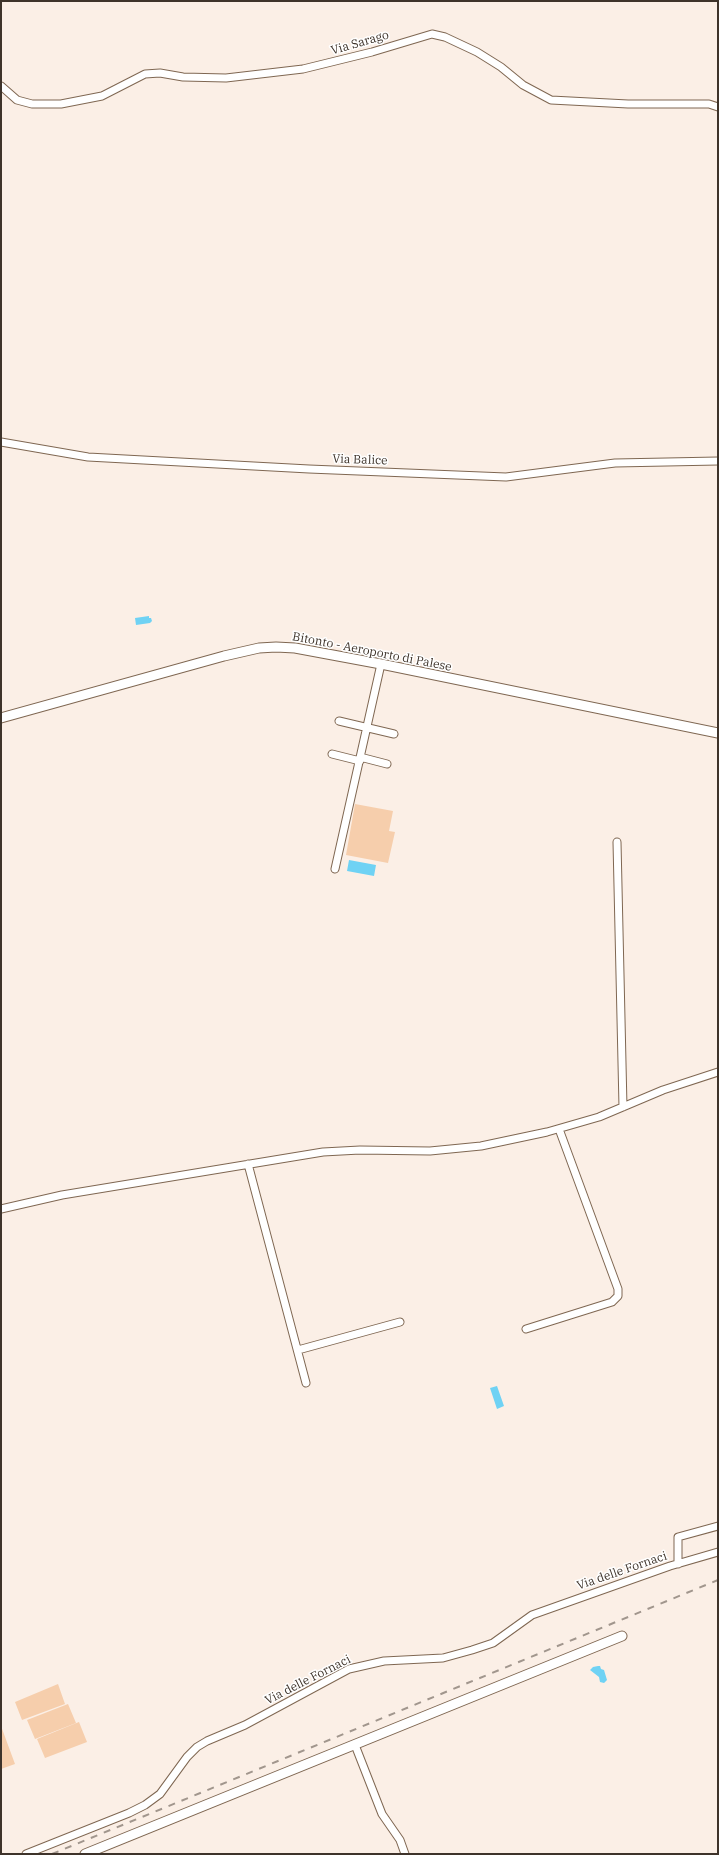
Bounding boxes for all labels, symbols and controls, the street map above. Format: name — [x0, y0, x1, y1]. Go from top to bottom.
street label: Via Sarago — [329, 28, 391, 58]
street label: Via Balice — [332, 452, 388, 468]
street label: Bitonto - Aeroporto di Palese — [291, 629, 453, 675]
street label: Via delle Fornaci — [575, 1549, 669, 1593]
street label: Via delle Fornaci — [263, 1652, 353, 1708]

